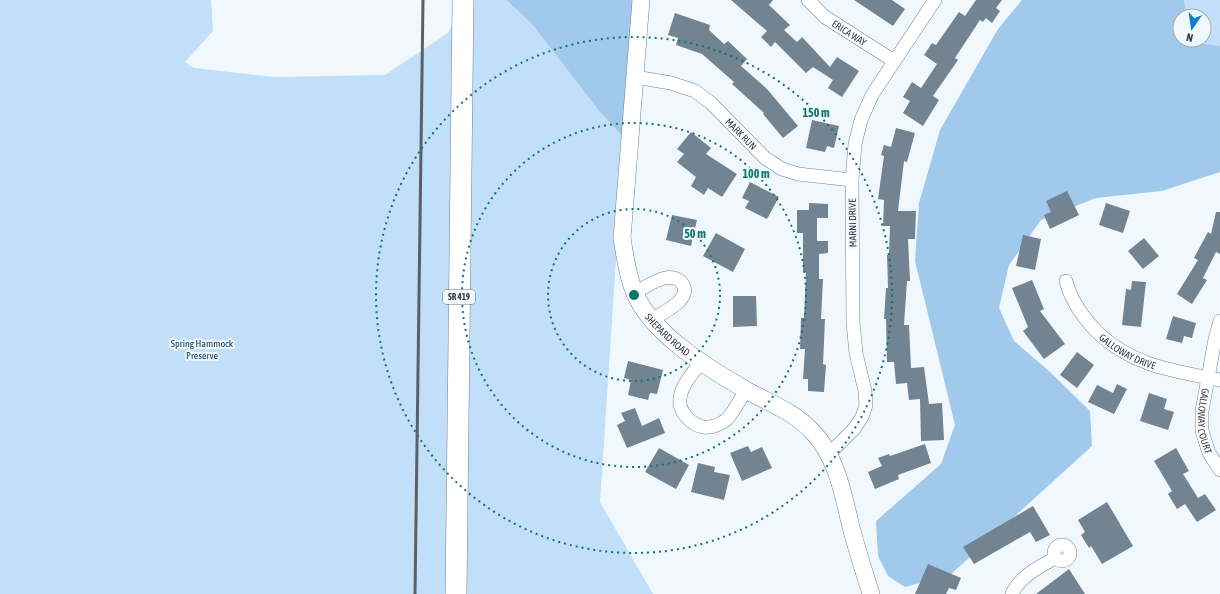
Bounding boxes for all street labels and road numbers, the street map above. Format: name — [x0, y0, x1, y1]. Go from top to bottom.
street label: ERICA WAY — [830, 18, 869, 48]
street label: MARK RUN — [723, 116, 759, 152]
street label: MARNI DRIVE — [847, 198, 858, 247]
road number: SR 419 — [443, 290, 475, 304]
street label: SHEPARD ROAD — [643, 311, 692, 359]
street label: GALLOWAY DRIVE — [1097, 332, 1158, 372]
street label: GALLOWAY COURT — [1196, 387, 1214, 456]

